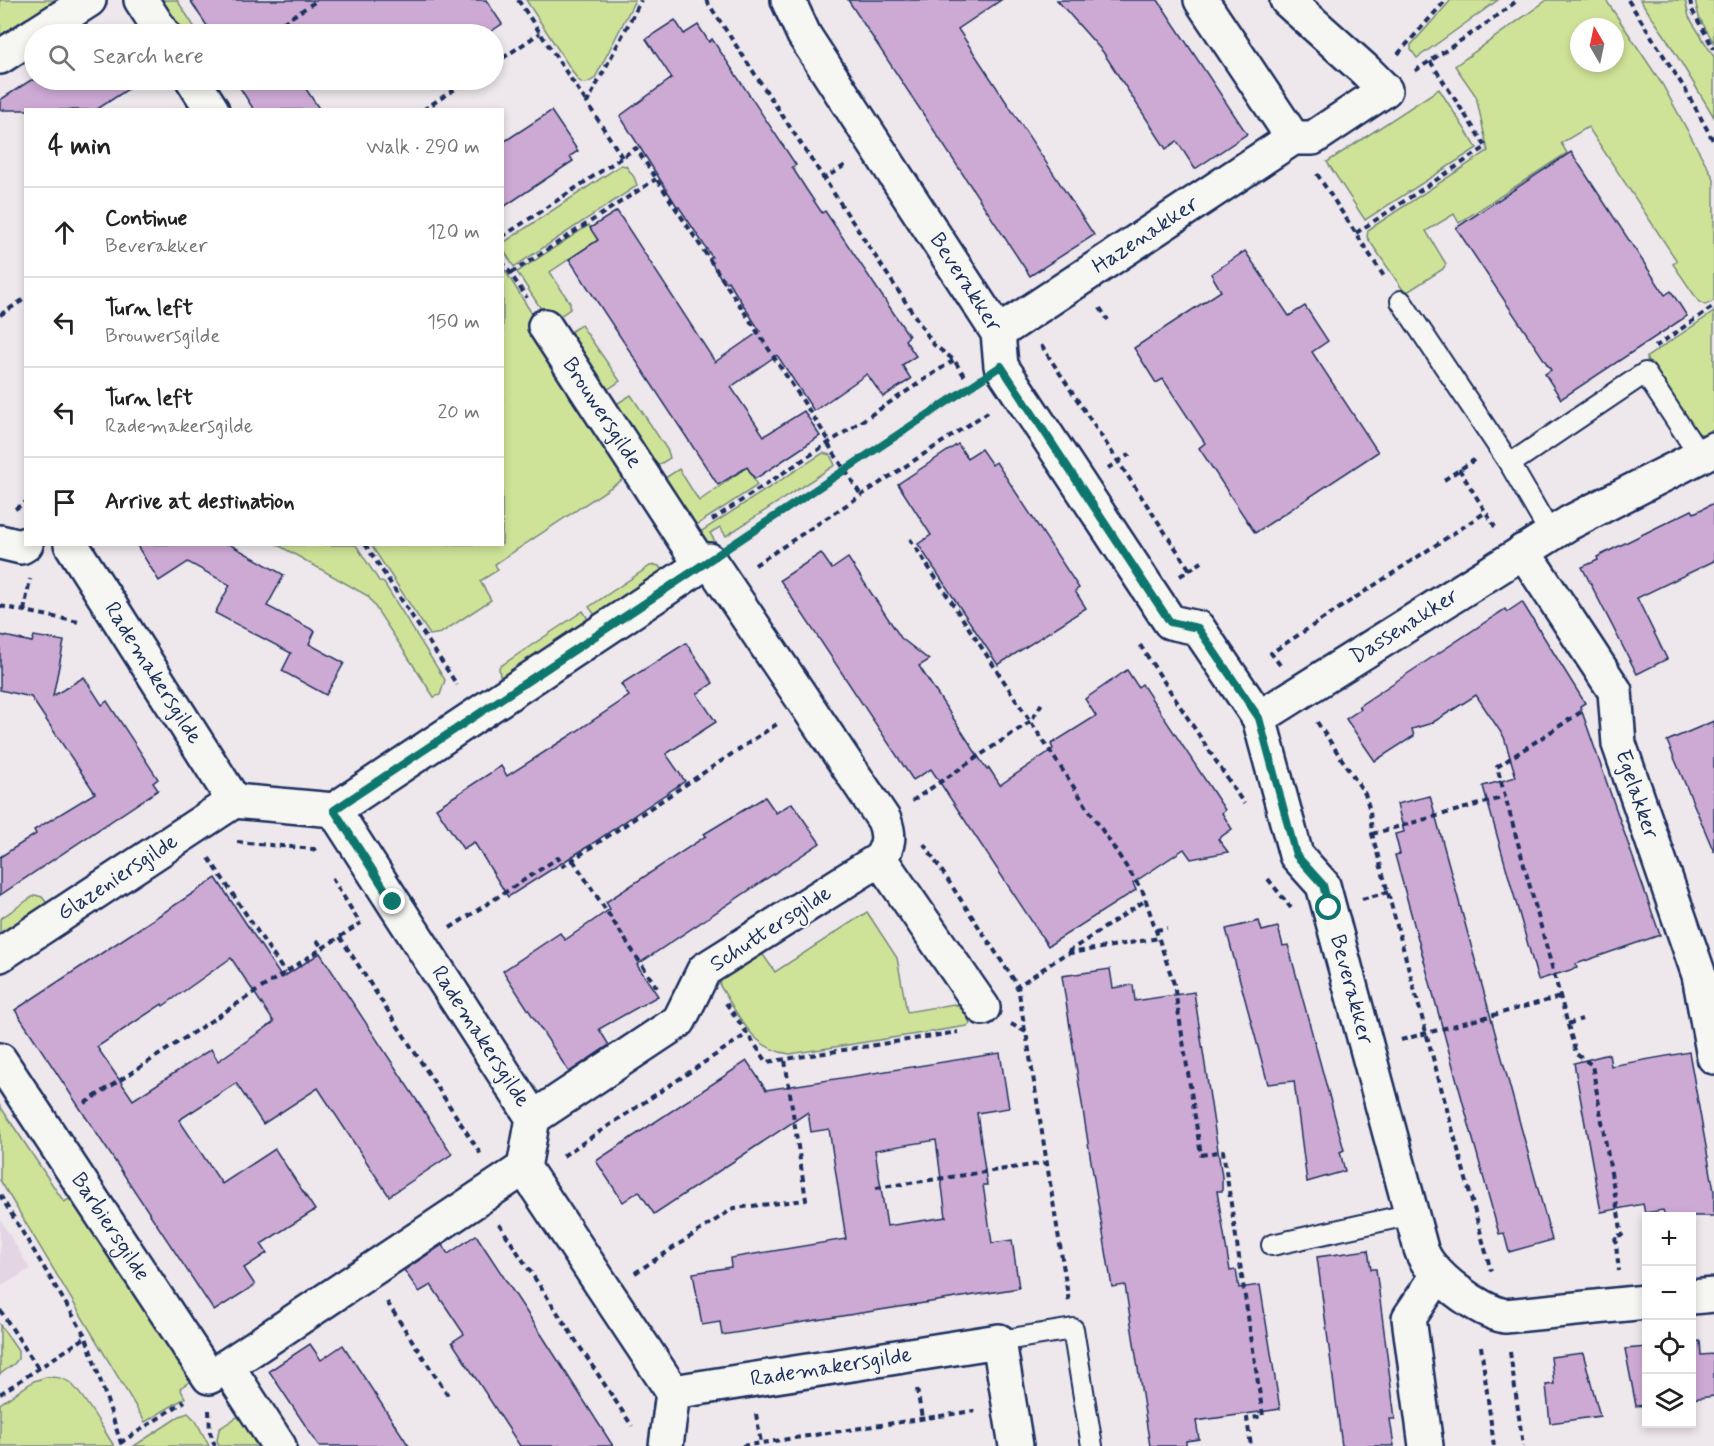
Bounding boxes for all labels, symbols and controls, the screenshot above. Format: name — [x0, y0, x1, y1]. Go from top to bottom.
north arrow — [1570, 18, 1624, 72]
search box — [24, 24, 504, 90]
icon: search — [45, 41, 78, 74]
text: Search here — [93, 43, 204, 71]
text: 4 min — [48, 130, 111, 164]
text: Walk · 290 m — [366, 134, 480, 161]
street label: Hazenakker — [1087, 190, 1205, 281]
text: Continue — [105, 205, 187, 233]
icon: ahead — [48, 216, 81, 249]
text: 120 m — [427, 219, 480, 246]
street label: Beverakker — [923, 228, 1008, 338]
text: Beverakker — [105, 233, 208, 260]
text: Turn left — [105, 295, 193, 323]
icon: left — [48, 306, 81, 339]
text: 150 m — [427, 309, 480, 336]
text: Brouwersgilde — [105, 323, 220, 350]
street label: Brouwersgilde — [555, 352, 648, 474]
text: Turn left — [105, 385, 193, 413]
icon: left — [48, 396, 81, 429]
text: 20 m — [437, 399, 480, 426]
text: Rademakersgilde — [105, 413, 253, 440]
icon: arrive — [48, 486, 81, 519]
text: Arrive at destination — [105, 488, 295, 516]
street label: Dassenakker — [1345, 582, 1464, 671]
street label: Rademakersgilde — [97, 597, 208, 750]
street label: Egelakker — [1608, 746, 1665, 843]
street label: Glazeniersgilde — [52, 828, 184, 927]
street label: Schuttersgilde — [705, 879, 839, 981]
route end — [379, 888, 405, 914]
route start — [1315, 894, 1341, 920]
street label: Beverakker — [1323, 932, 1380, 1049]
street label: Rademakersgilde — [424, 961, 537, 1113]
street label: Barbiersgilde — [64, 1168, 156, 1286]
map controls — [1642, 1212, 1696, 1428]
button: + — [1642, 1212, 1696, 1266]
button: − — [1642, 1266, 1696, 1320]
button: locate — [1642, 1320, 1696, 1374]
street label: Rademakersgilde — [748, 1341, 914, 1394]
button: layers — [1642, 1374, 1696, 1428]

